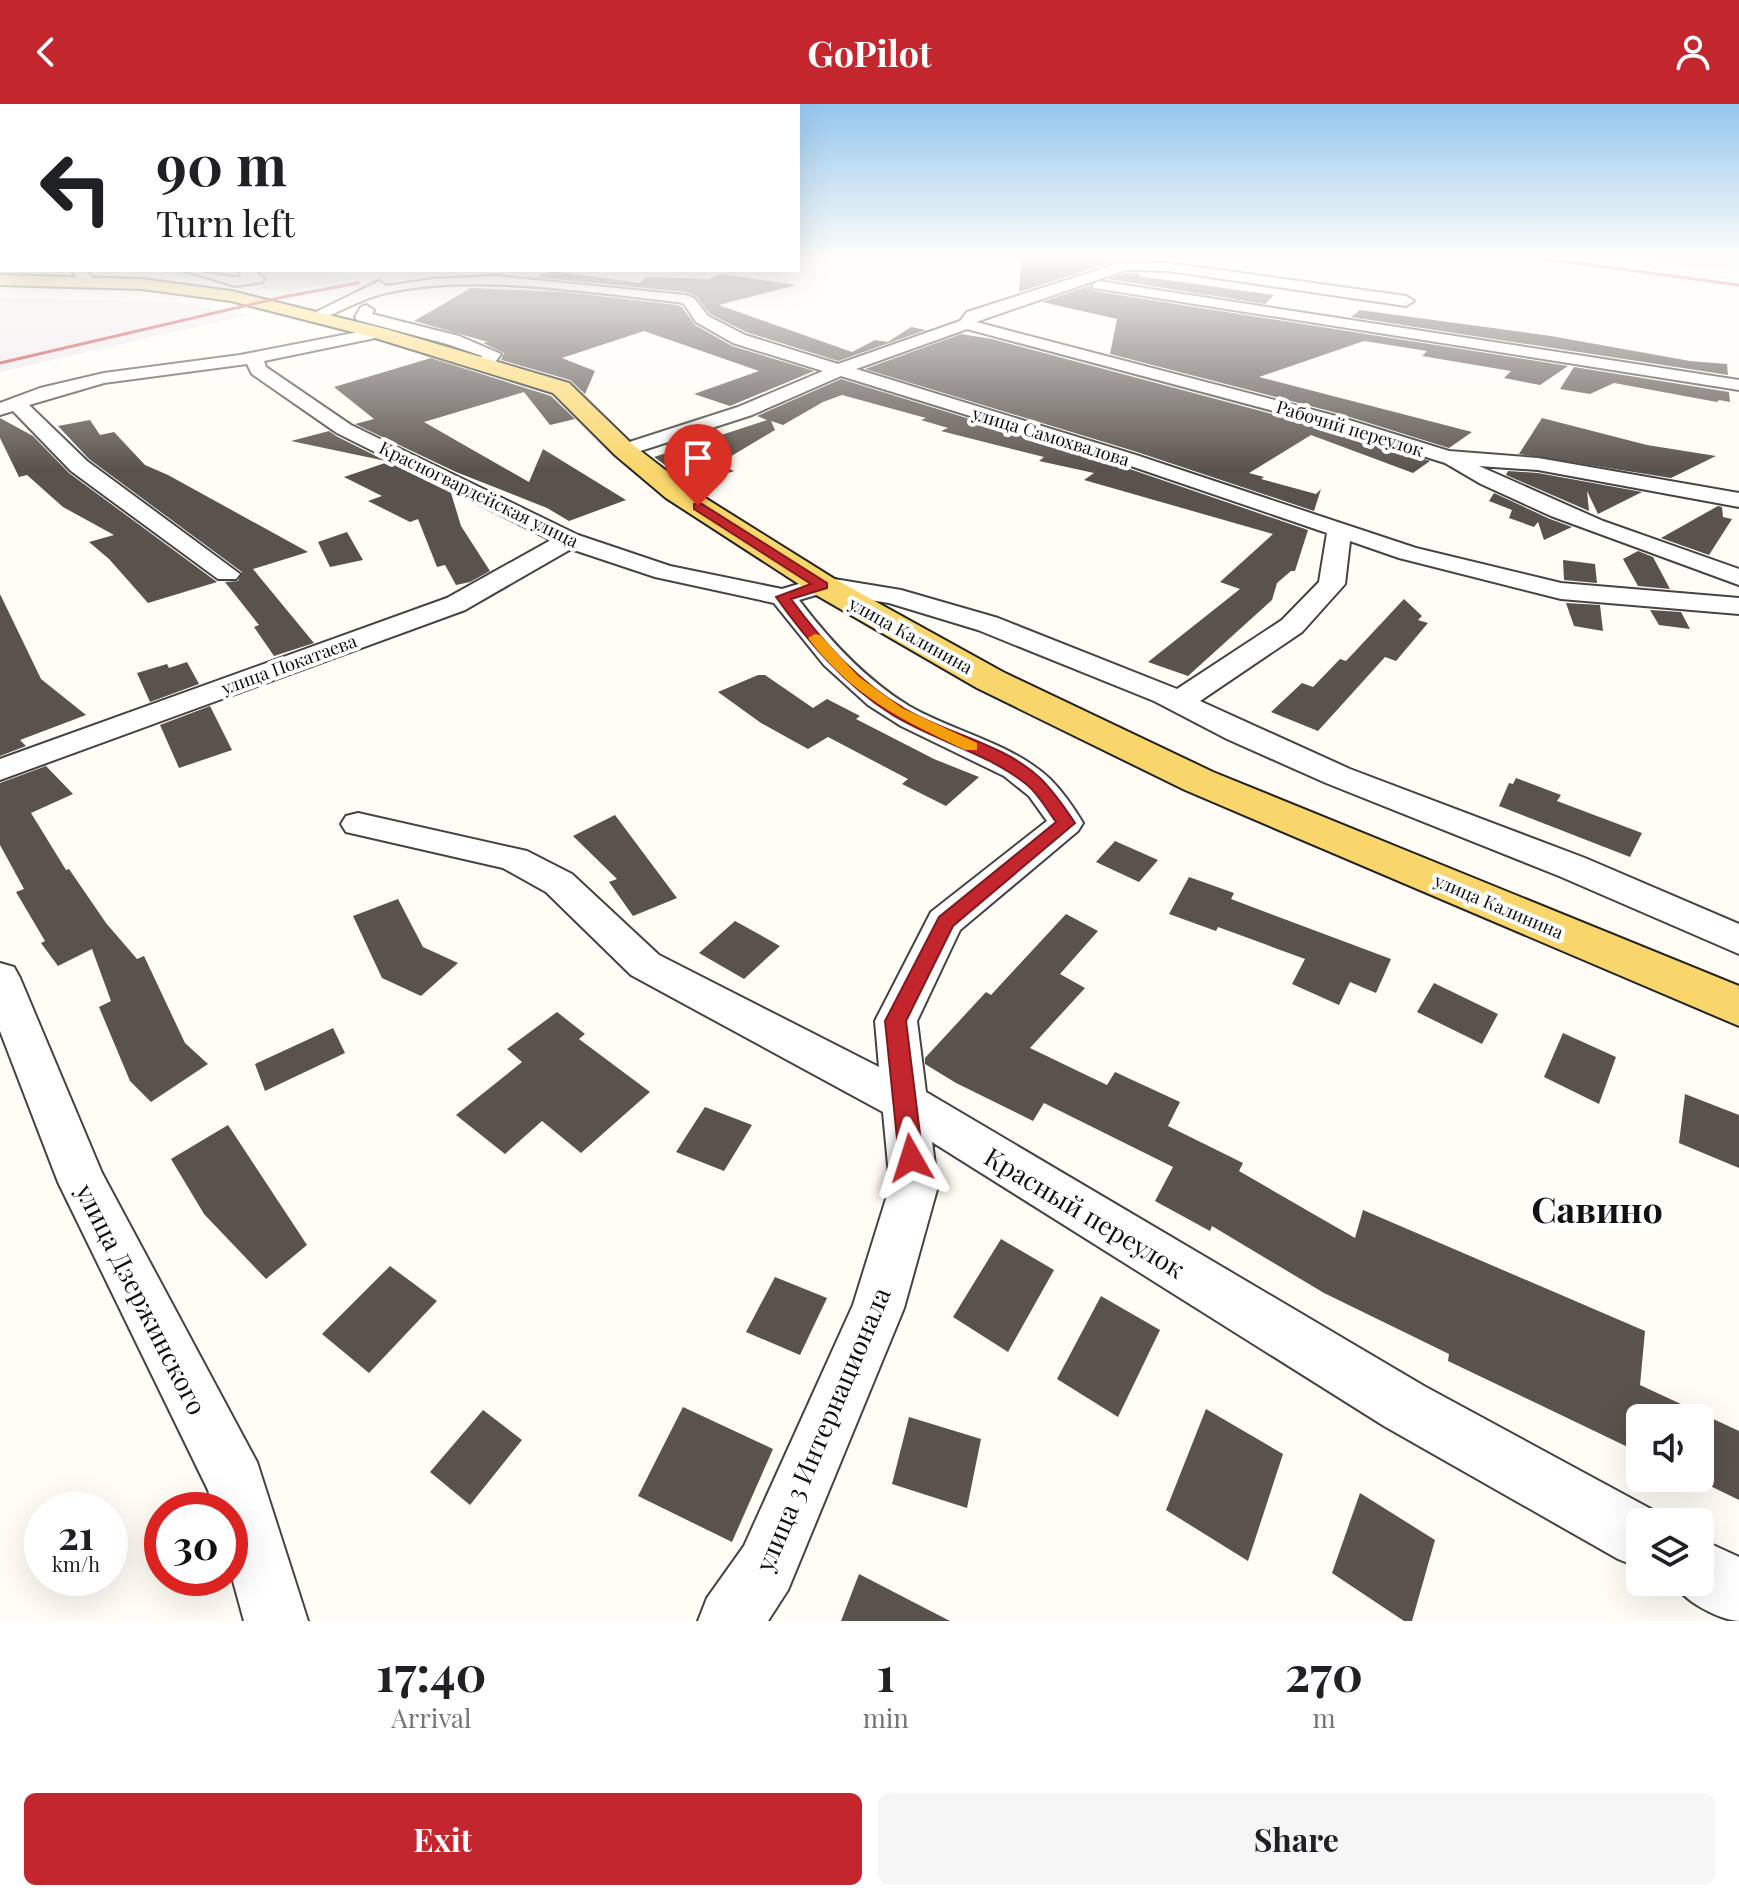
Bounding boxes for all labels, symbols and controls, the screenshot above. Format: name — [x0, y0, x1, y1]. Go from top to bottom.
text: GoPilot — [807, 28, 932, 76]
icon: back — [24, 30, 68, 74]
icon: person — [1671, 30, 1715, 74]
text: 90 m — [156, 126, 287, 201]
icon: left — [24, 136, 128, 240]
text: Turn left — [156, 198, 295, 246]
street label: Рабочий переулок — [1273, 394, 1427, 462]
street label: улица Самохвалова — [969, 400, 1133, 471]
pin — [664, 424, 732, 506]
street label: Красногвардейская улица — [375, 435, 583, 553]
icon: arrive — [676, 436, 720, 480]
street label: улица Калинина — [844, 591, 977, 679]
street label: улица Покатаева — [217, 628, 360, 700]
street label: улица Калинина — [1430, 868, 1567, 944]
position arrow — [869, 1116, 953, 1200]
street label: Красный переулок — [978, 1138, 1192, 1286]
street label: улица Дзержинского — [68, 1177, 215, 1420]
district label: Савино — [1531, 1184, 1663, 1232]
street label: улица 3 Интернационала — [746, 1282, 898, 1577]
map controls — [1626, 1404, 1714, 1596]
button: sound — [1626, 1404, 1714, 1492]
speed limit sign: 30 — [144, 1492, 248, 1596]
text: 21 — [58, 1507, 94, 1560]
button: layers — [1626, 1508, 1714, 1596]
text: km/h — [52, 1550, 100, 1577]
text: 17:40 — [376, 1640, 487, 1704]
text: 1 — [877, 1640, 895, 1704]
text: 270 — [1285, 1640, 1363, 1704]
text: Arrival — [391, 1700, 471, 1735]
text: min — [863, 1700, 909, 1735]
text: m — [1312, 1700, 1335, 1735]
button: Exit — [24, 1793, 862, 1885]
button: Share — [878, 1793, 1715, 1885]

